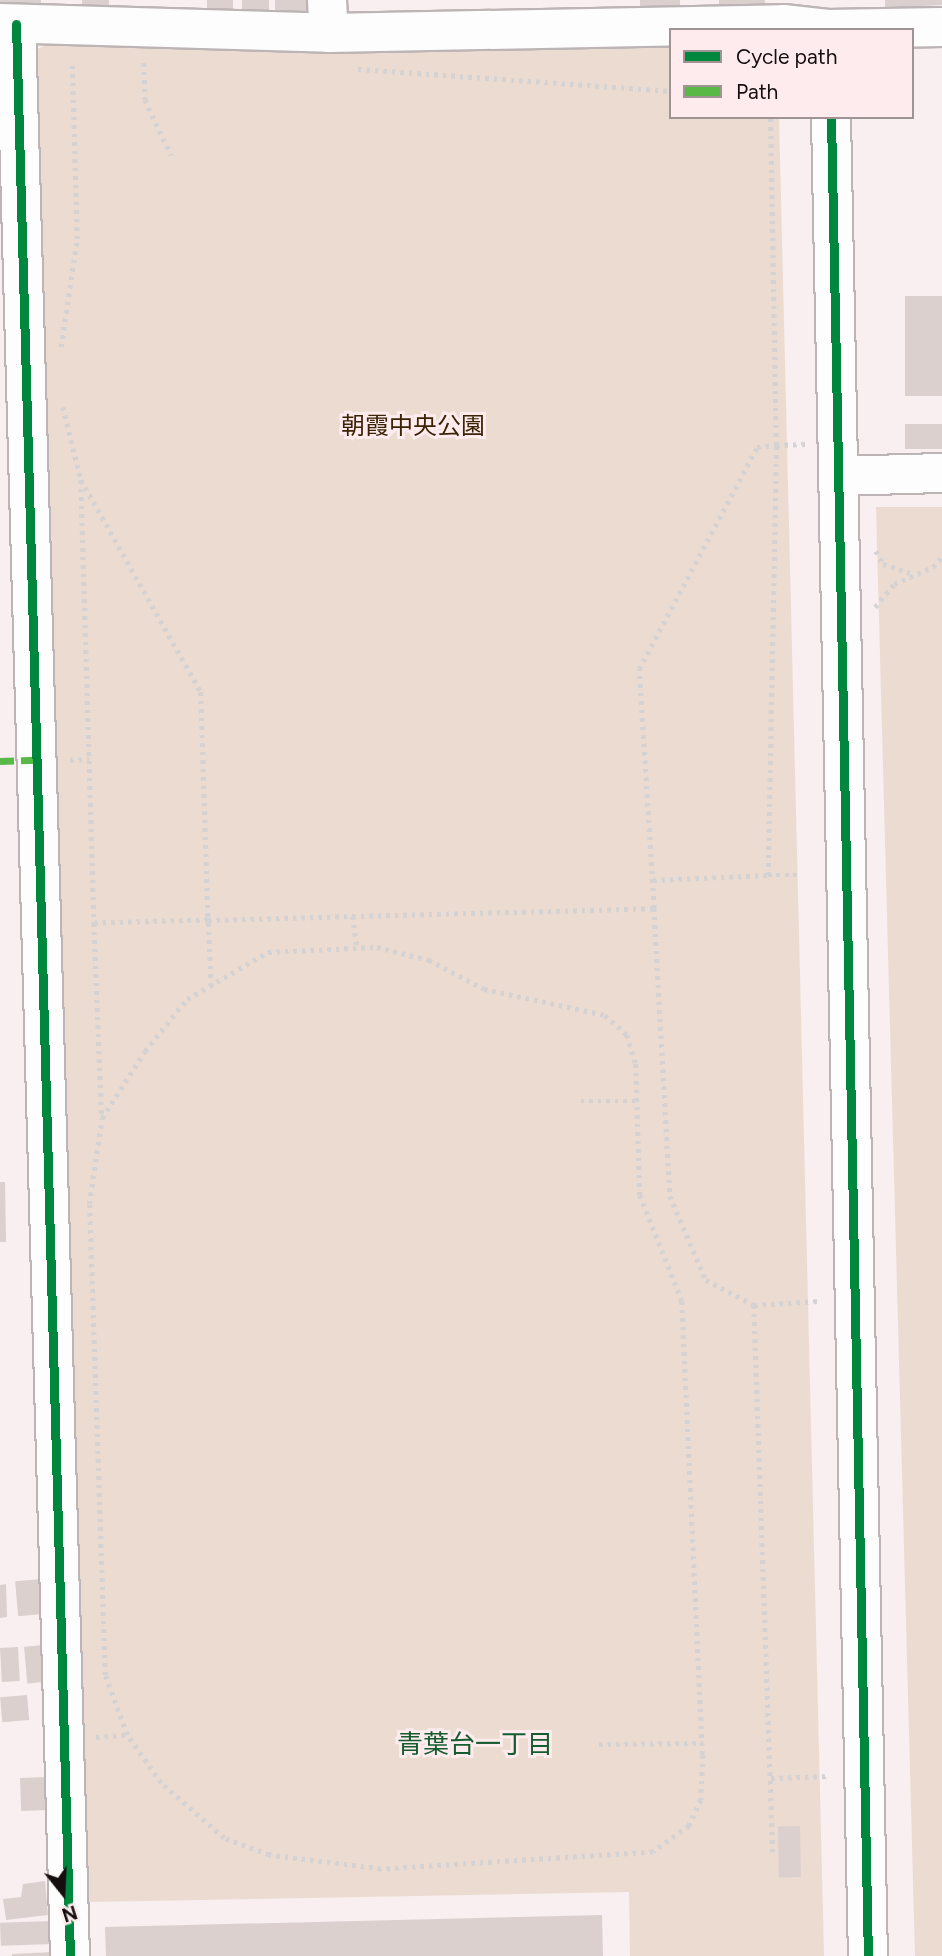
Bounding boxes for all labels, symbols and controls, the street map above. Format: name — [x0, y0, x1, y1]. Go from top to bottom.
legend — [669, 28, 914, 119]
text: Cycle path — [736, 44, 837, 69]
text: Path — [736, 79, 778, 104]
park label: 朝霞中央公園 — [341, 412, 485, 440]
district label: 青葉台一丁目 — [397, 1729, 553, 1761]
north arrow — [28, 1858, 98, 1928]
text: N — [59, 1900, 80, 1927]

